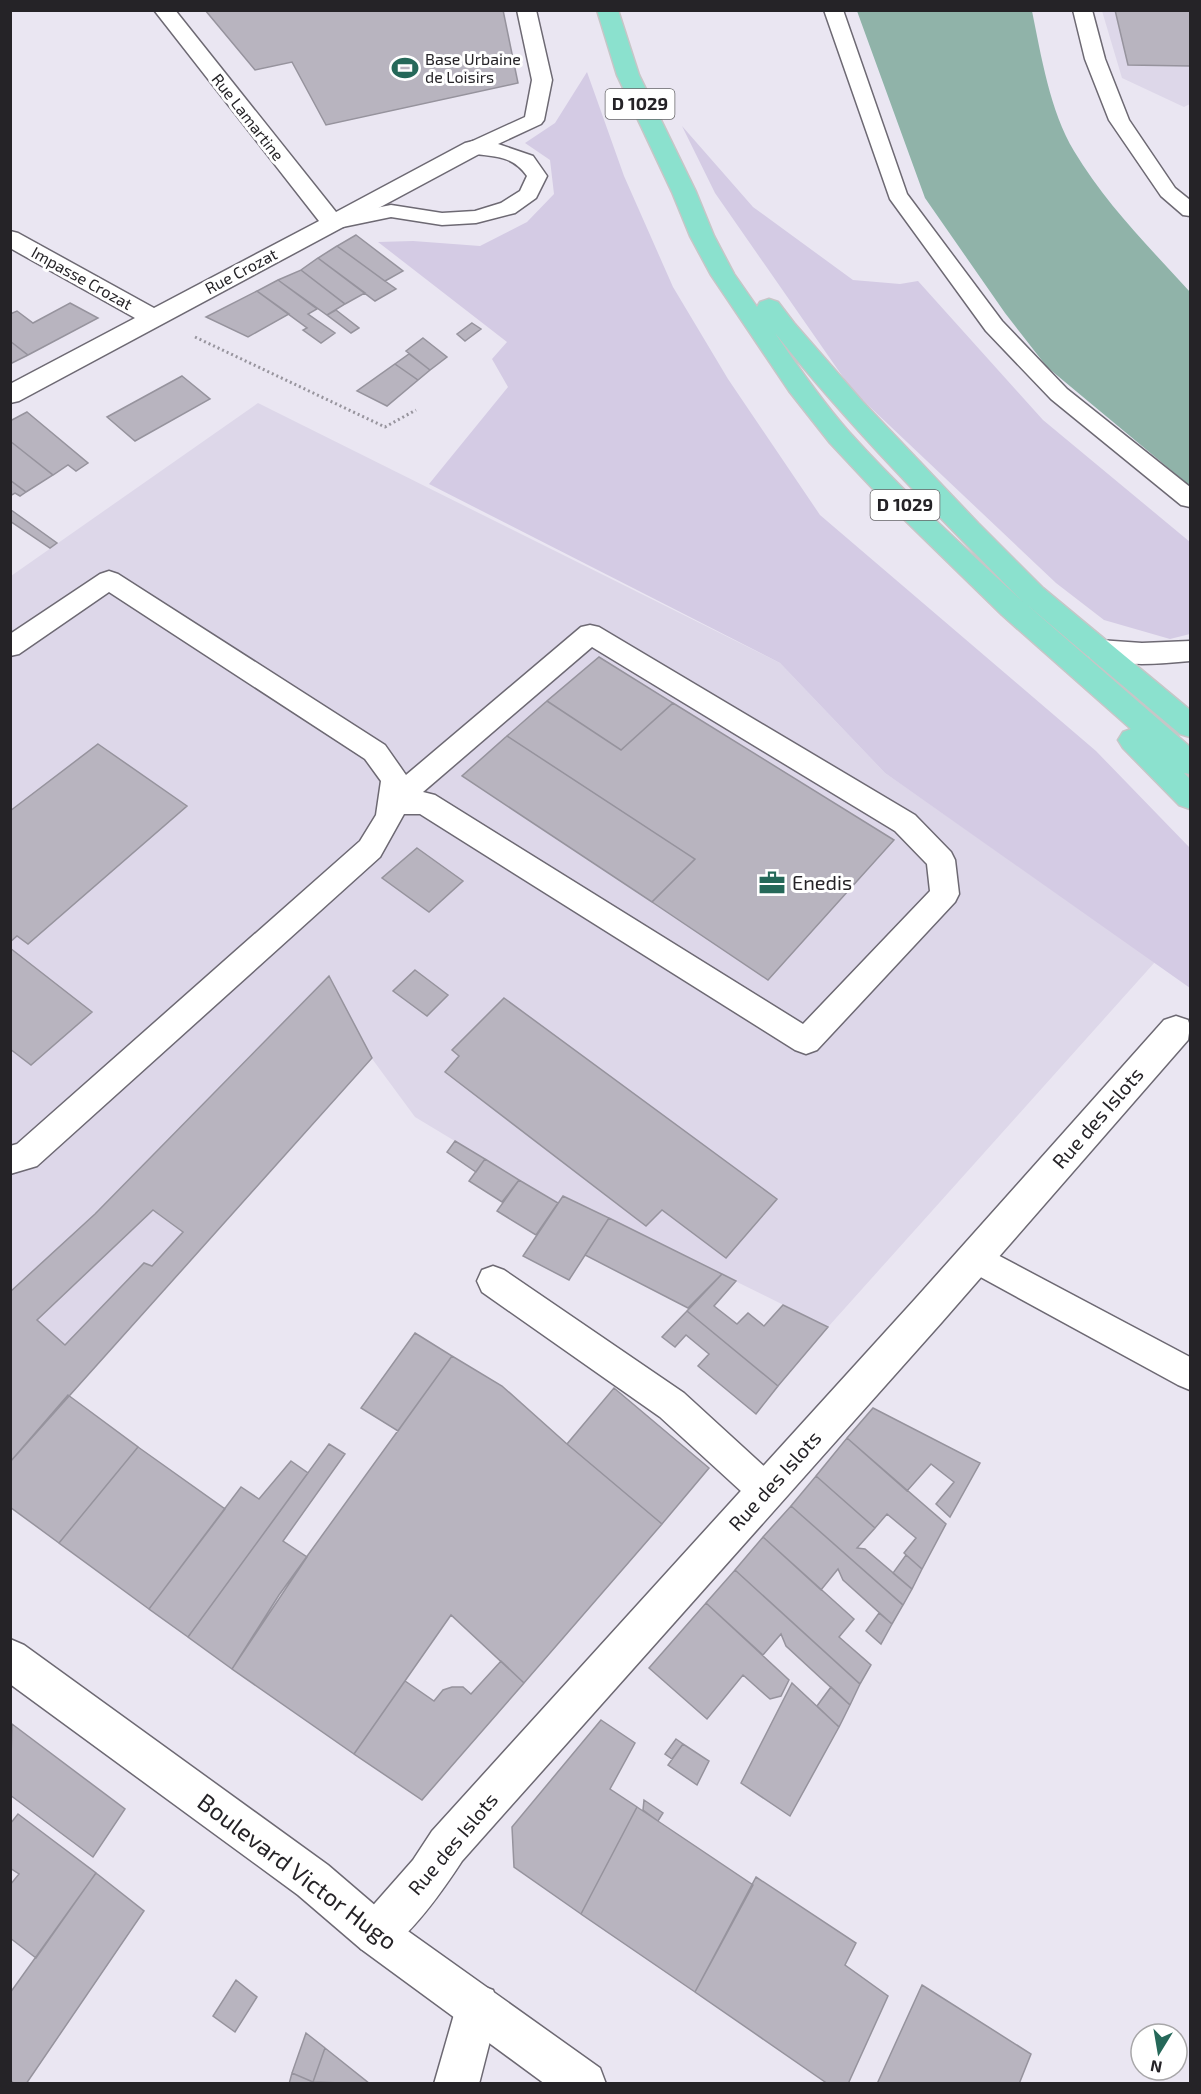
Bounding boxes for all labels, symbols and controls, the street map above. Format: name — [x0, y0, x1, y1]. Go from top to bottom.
place label: Base Urbaine de Loisirs — [425, 49, 521, 86]
sports icon: Base Urbaine de Loisirs — [390, 53, 420, 83]
street label: Rue Lamartine — [208, 69, 288, 164]
road number: D 1029 — [606, 89, 674, 119]
street label: Impasse Crozat — [29, 242, 136, 313]
street label: Rue Crozat — [202, 244, 280, 297]
road number: D 1029 — [870, 490, 940, 520]
office icon: Enedis — [757, 868, 787, 898]
place label: Enedis — [792, 870, 852, 894]
street label: Rue des Islots — [1047, 1062, 1148, 1173]
street label: Rue des Islots — [723, 1425, 825, 1535]
street label: Boulevard Victor Hugo — [193, 1786, 403, 1955]
street label: Rue des Islots — [402, 1787, 502, 1899]
north arrow — [1129, 2022, 1189, 2082]
text: N — [1149, 2057, 1164, 2078]

